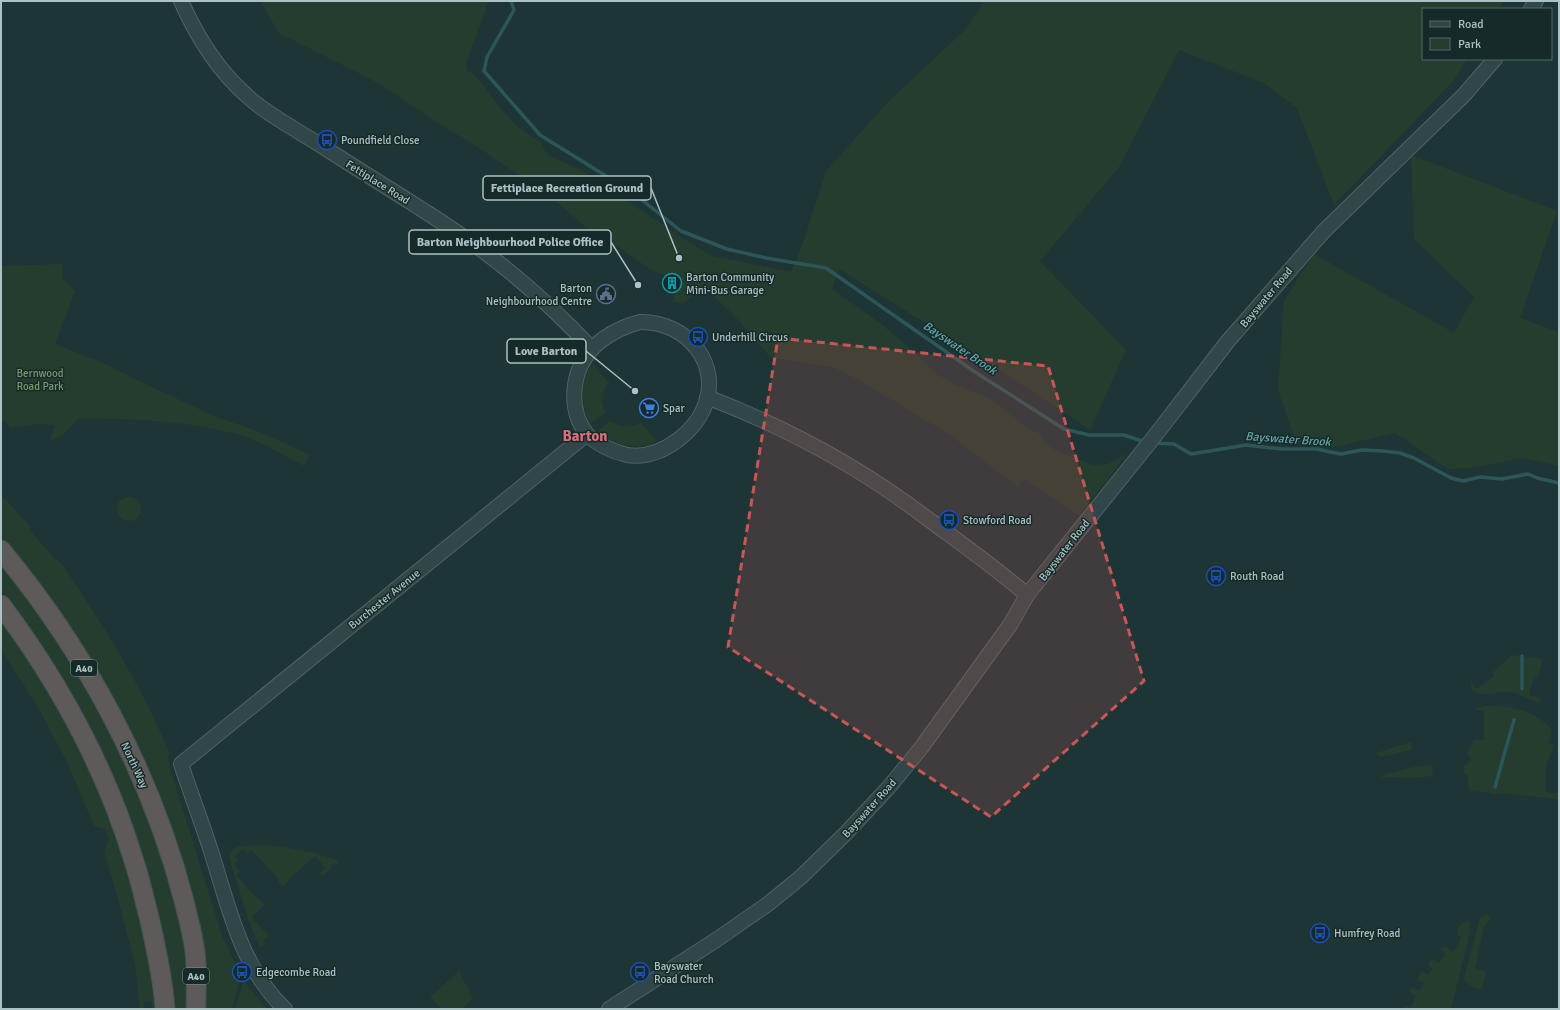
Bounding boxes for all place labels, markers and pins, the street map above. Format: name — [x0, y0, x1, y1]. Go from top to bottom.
bus stop icon: Poundfield Close — [316, 129, 338, 151]
place label: Poundfield Close — [341, 134, 420, 147]
callout: Fettiplace Recreation Ground — [483, 176, 651, 200]
callout: Barton Neighbourhood Police Office — [409, 230, 611, 254]
place label: Barton Community Mini-Bus Garage — [686, 271, 775, 297]
building icon: Barton Community Mini-Bus Garage — [661, 272, 683, 294]
place label: Barton Neighbourhood Centre — [486, 282, 592, 308]
public building icon: Barton Neighbourhood Centre — [595, 283, 617, 305]
bus stop icon: Underhill Circus — [687, 326, 709, 348]
place label: Underhill Circus — [712, 331, 788, 344]
callout: Love Barton — [507, 339, 586, 363]
supermarket icon: Spar — [638, 397, 660, 419]
place label: Spar — [663, 402, 685, 415]
bus stop icon: Stowford Road — [938, 509, 960, 531]
place label: Stowford Road — [963, 514, 1032, 527]
bus stop icon: Routh Road — [1205, 565, 1227, 587]
place label: Routh Road — [1230, 570, 1284, 583]
bus stop icon: Humfrey Road — [1309, 922, 1331, 944]
place label: Humfrey Road — [1334, 927, 1401, 940]
place label: Bayswater Road Church — [654, 960, 714, 986]
bus stop icon: Edgecombe Road — [231, 961, 253, 983]
bus stop icon: Bayswater Road Church — [629, 961, 651, 983]
place label: Edgecombe Road — [256, 966, 336, 979]

